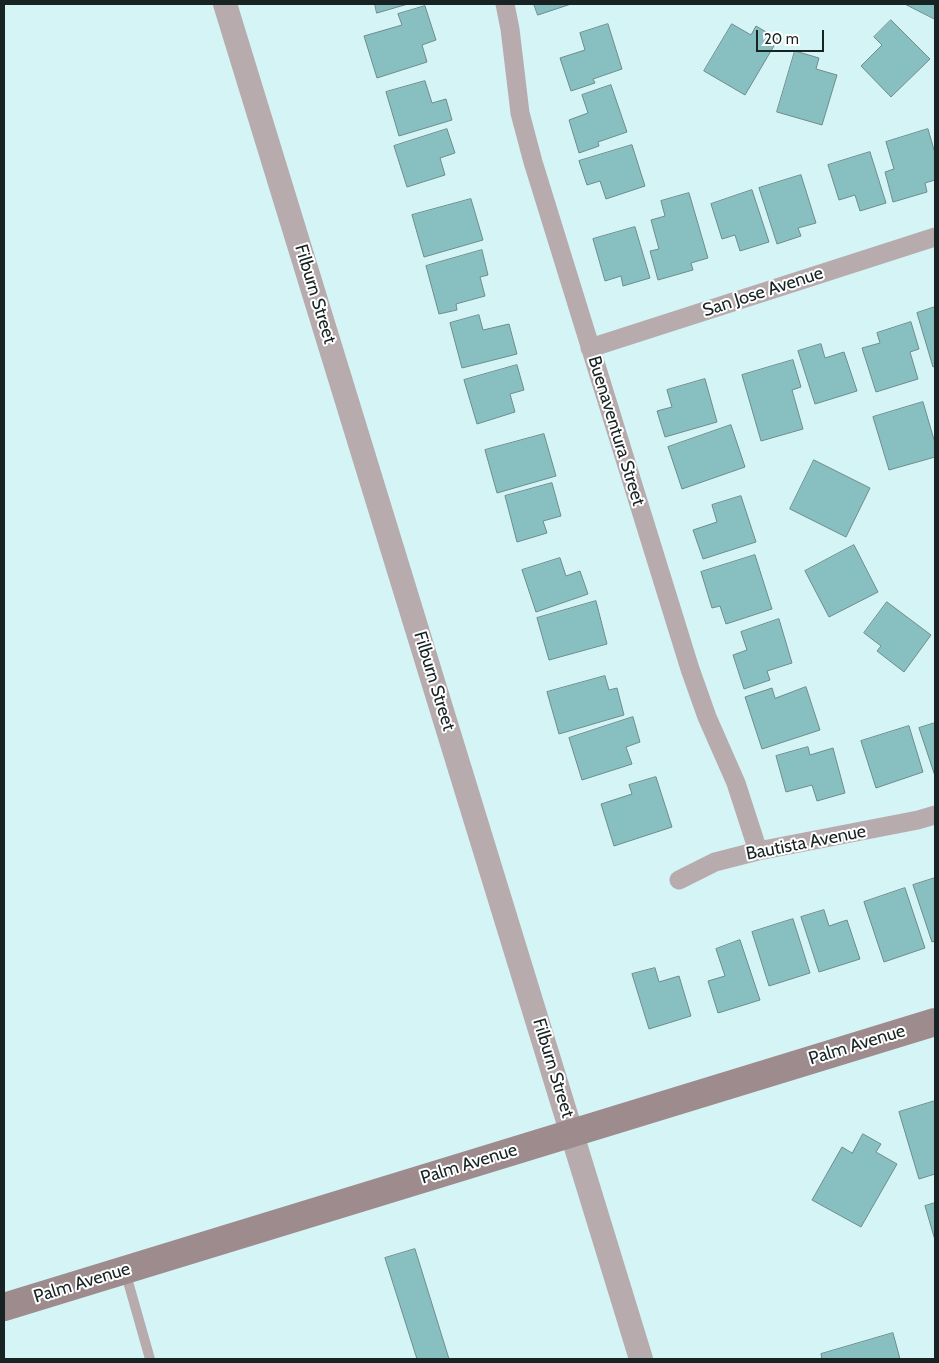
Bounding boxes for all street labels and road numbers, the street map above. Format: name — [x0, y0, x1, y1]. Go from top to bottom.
street label: Filburn Street — [290, 242, 340, 346]
street label: San Jose Avenue — [700, 262, 826, 322]
street label: Buenaventura Street — [583, 353, 649, 509]
street label: Filburn Street — [409, 629, 459, 733]
street label: Bautista Avenue — [744, 821, 868, 865]
street label: Filburn Street — [528, 1016, 578, 1120]
street label: Palm Avenue — [806, 1020, 908, 1070]
street label: Palm Avenue — [418, 1139, 520, 1189]
street label: Palm Avenue — [31, 1258, 133, 1308]

